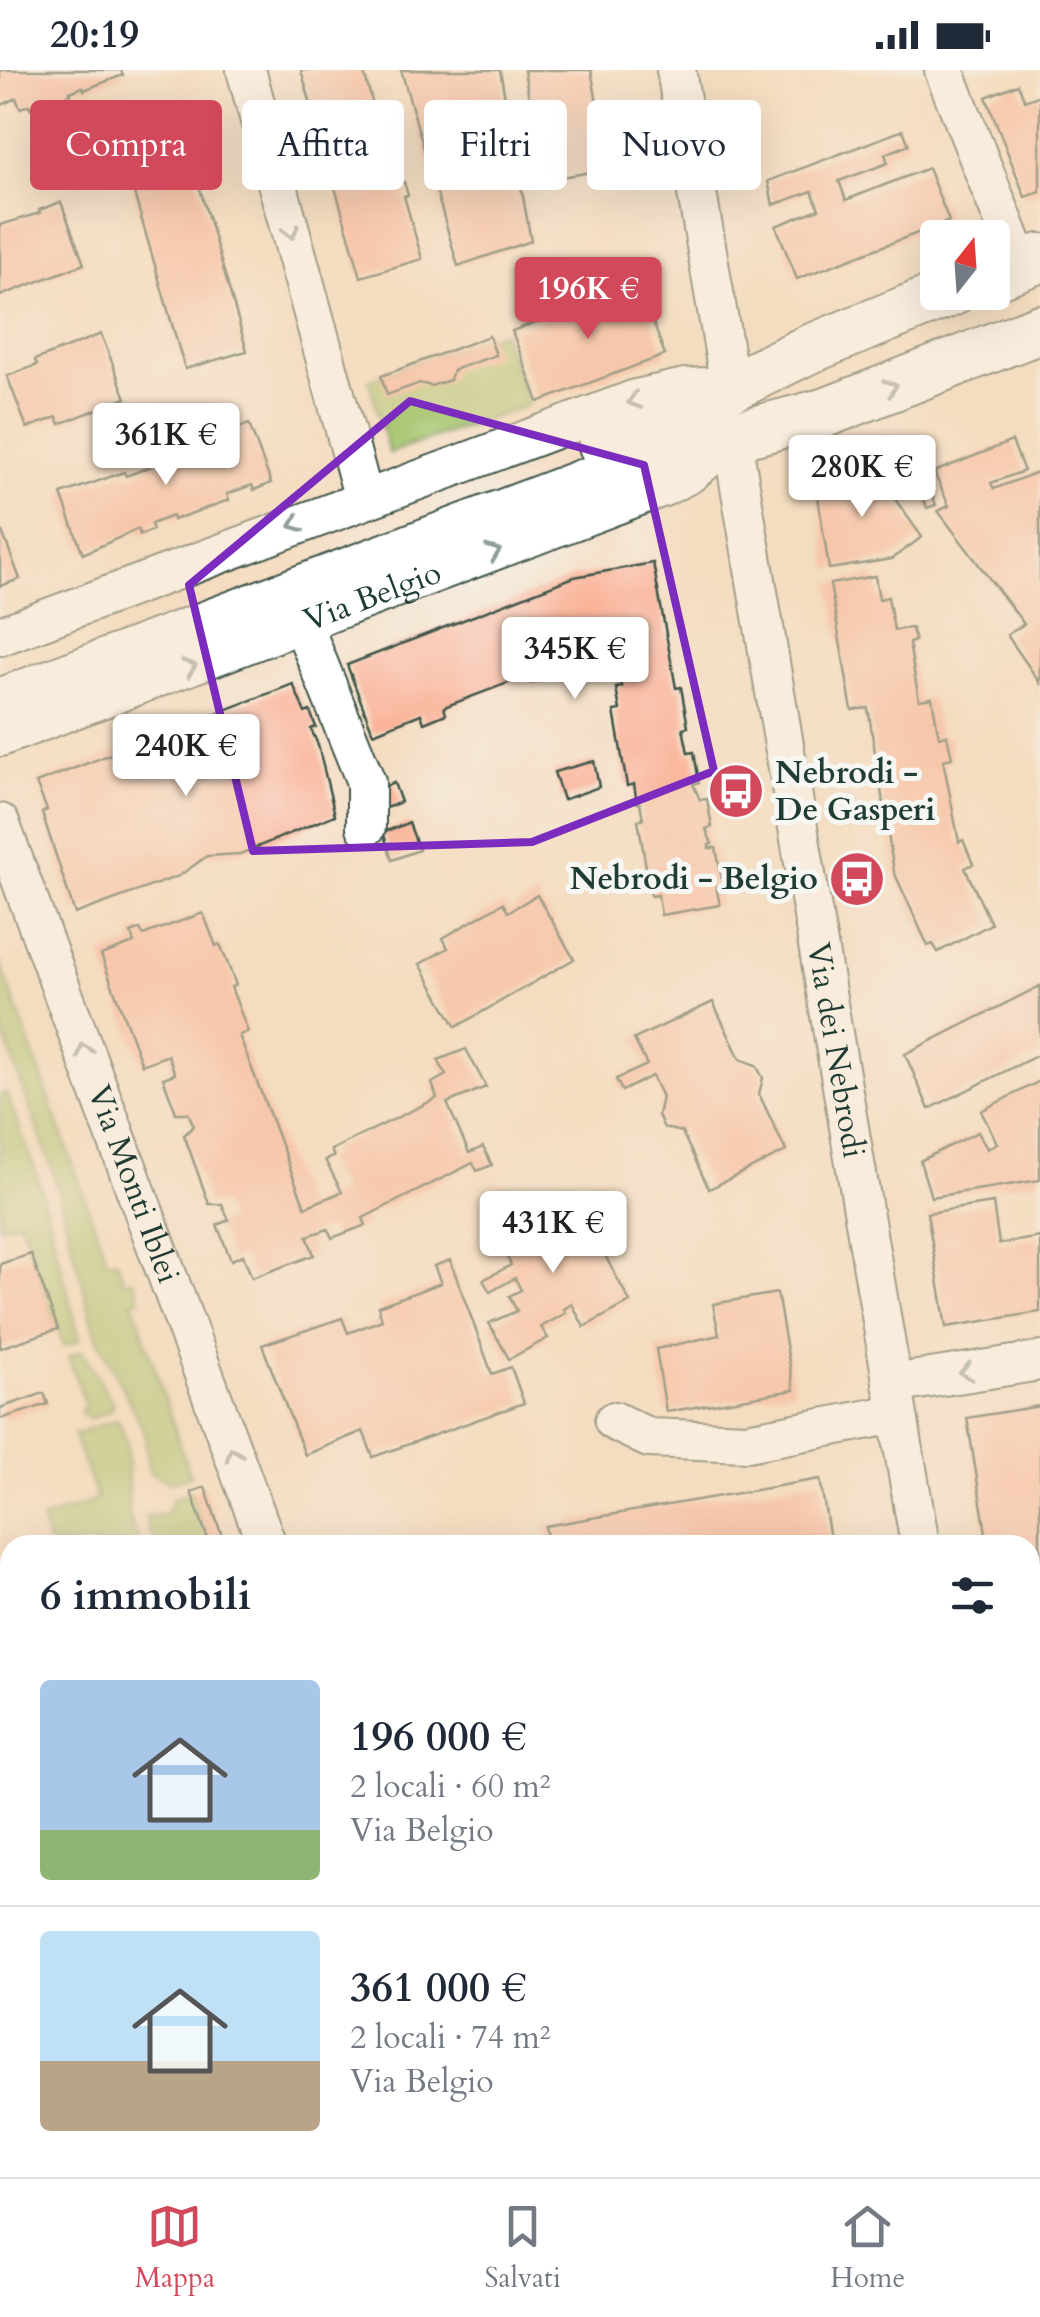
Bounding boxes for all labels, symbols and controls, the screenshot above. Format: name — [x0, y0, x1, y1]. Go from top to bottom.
text: 20:19 — [50, 9, 139, 61]
chip: Compra — [30, 100, 222, 190]
chip: Affitta — [242, 100, 404, 190]
chip: Filtri — [424, 100, 567, 190]
chip: Nuovo — [587, 100, 761, 190]
north arrow — [920, 220, 1010, 310]
map controls — [920, 220, 1010, 310]
one-way arrow — [279, 222, 300, 239]
pin: 196K € — [507, 257, 669, 342]
text: 196K € — [537, 267, 639, 311]
one-way arrow — [881, 379, 899, 399]
one-way arrow — [626, 389, 643, 410]
pin: 361K € — [85, 403, 247, 488]
text: 361K € — [115, 413, 217, 457]
pin: 280K € — [781, 435, 943, 520]
text: 280K € — [811, 445, 913, 489]
one-way arrow — [288, 512, 306, 532]
one-way arrow — [484, 544, 502, 564]
street label: Via Belgio — [297, 551, 447, 642]
pin: 345K € — [494, 617, 656, 702]
text: 345K € — [524, 627, 626, 671]
one-way arrow — [180, 659, 198, 679]
pin: 240K € — [105, 714, 267, 799]
text: 240K € — [135, 724, 237, 768]
place label: Nebrodi - De Gasperi — [775, 751, 935, 832]
bus stop icon: Nebrodi - De Gasperi — [706, 761, 766, 821]
bus stop icon: Nebrodi - Belgio — [827, 849, 887, 909]
place label: Nebrodi - Belgio — [570, 857, 818, 901]
street label: Via dei Nebrodi — [796, 939, 876, 1161]
one-way arrow — [76, 1042, 96, 1060]
street label: Via Monti Iblei — [77, 1079, 190, 1289]
pin: 431K € — [472, 1191, 634, 1276]
text: 431K € — [502, 1201, 604, 1245]
one-way arrow — [958, 1361, 974, 1382]
one-way arrow — [224, 1446, 245, 1463]
text: 6 immobili — [40, 1567, 251, 1624]
icon: filters — [945, 1568, 1000, 1623]
text: 196 000 € — [350, 1708, 527, 1765]
icon: home — [120, 1720, 240, 1840]
text: 2 locali · 60 m² — [350, 1765, 550, 1809]
text: Via Belgio — [350, 1809, 494, 1853]
text: 361 000 € — [350, 1959, 527, 2016]
icon: home — [120, 1971, 240, 2091]
text: 2 locali · 74 m² — [350, 2016, 550, 2060]
text: Via Belgio — [350, 2060, 494, 2104]
tab: Mappa — [135, 2199, 215, 2297]
tab: Salvati — [485, 2199, 561, 2297]
tab: Home — [830, 2199, 905, 2297]

